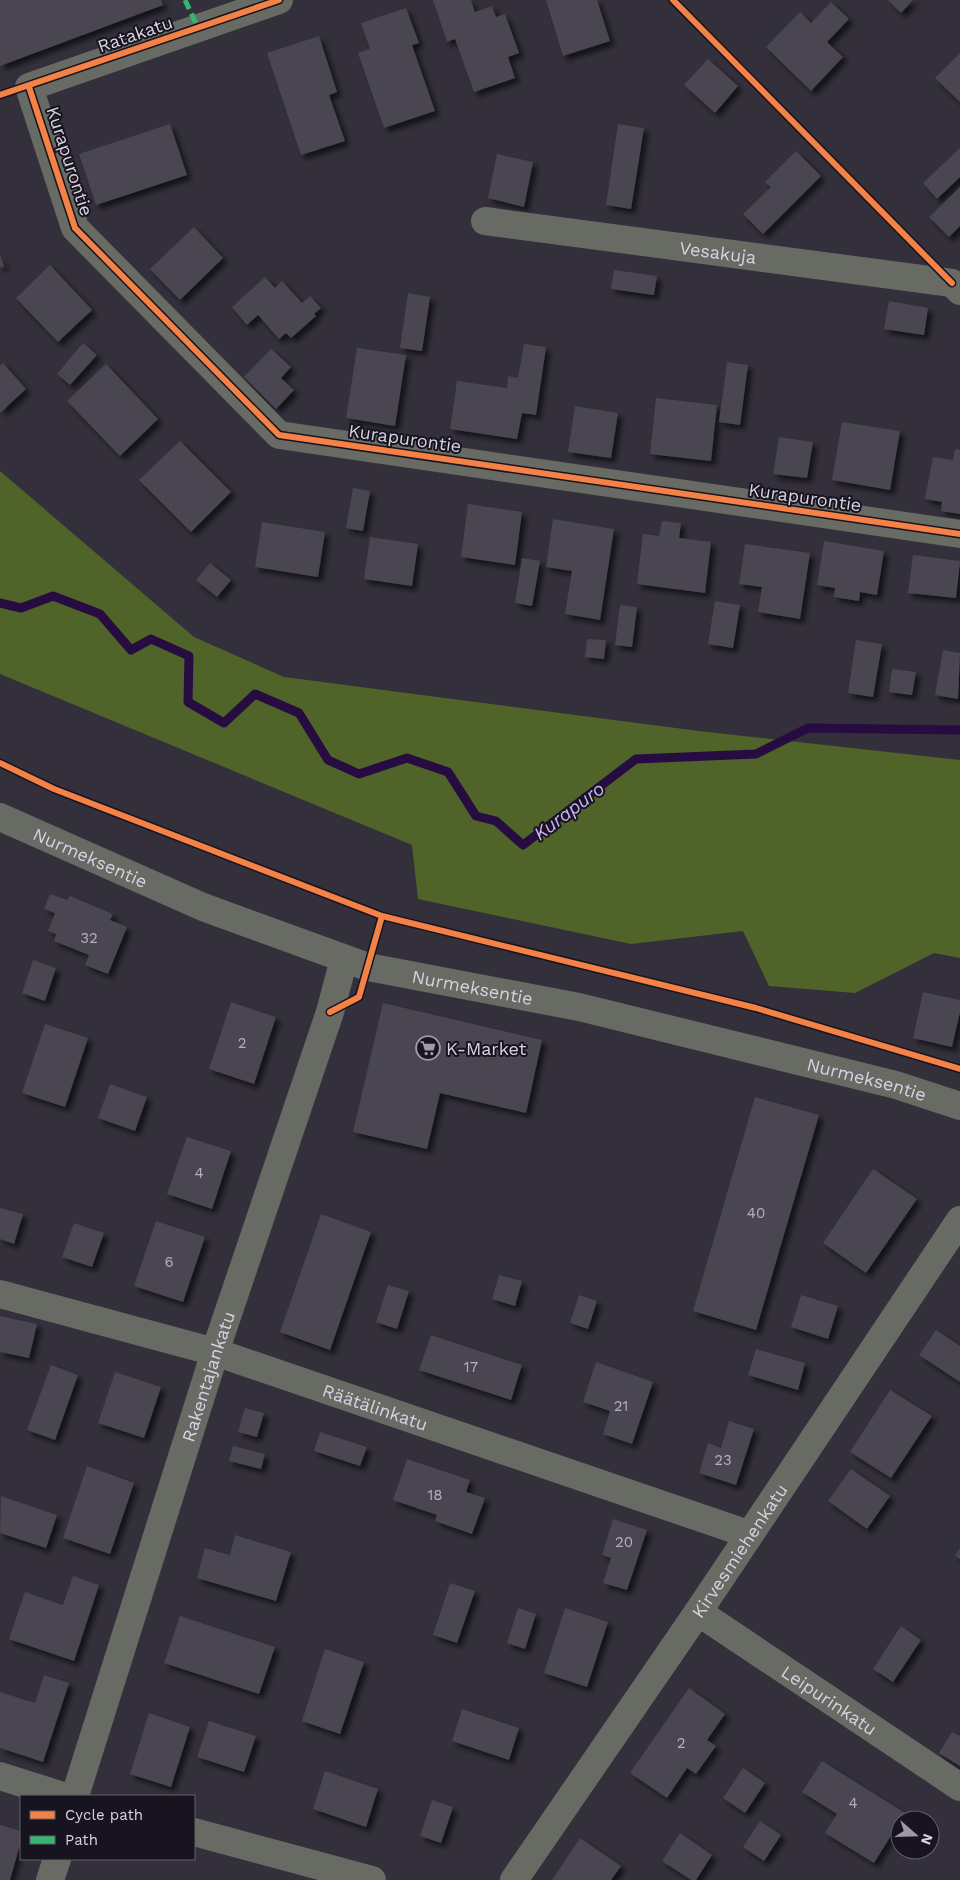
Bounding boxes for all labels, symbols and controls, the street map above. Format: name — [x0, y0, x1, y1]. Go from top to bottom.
street label: Ratakatu — [95, 11, 175, 57]
street label: Kurapurontie — [42, 104, 98, 218]
street label: Vesakuja — [678, 236, 758, 267]
street label: Kurapurontie — [347, 420, 463, 456]
street label: Kurapurontie — [747, 479, 863, 515]
water label: Kurapuro — [529, 777, 609, 845]
street label: Nurmeksentie — [30, 823, 151, 892]
house number: 32 — [80, 929, 98, 947]
street label: Nurmeksentie — [410, 965, 535, 1009]
house number: 2 — [238, 1034, 246, 1052]
supermarket icon: K-Market — [415, 1035, 441, 1061]
place label: K-Market — [446, 1038, 527, 1059]
street label: Nurmeksentie — [805, 1053, 929, 1105]
house number: 4 — [194, 1164, 204, 1182]
house number: 40 — [747, 1204, 765, 1222]
house number: 6 — [164, 1253, 174, 1271]
street label: Rakentajankatu — [177, 1308, 239, 1444]
house number: 17 — [464, 1358, 478, 1376]
street label: Räätälinkatu — [320, 1379, 431, 1434]
house number: 21 — [614, 1397, 628, 1415]
house number: 23 — [714, 1451, 732, 1469]
street label: Kirvesmiehenkatu — [687, 1480, 791, 1622]
house number: 18 — [427, 1486, 443, 1504]
house number: 20 — [615, 1533, 633, 1551]
street label: Leipurinkatu — [778, 1660, 881, 1739]
house number: 2 — [677, 1734, 685, 1752]
house number: 4 — [848, 1794, 858, 1812]
legend — [20, 1795, 195, 1860]
text: Cycle path — [65, 1806, 143, 1824]
north arrow — [890, 1810, 940, 1860]
text: Path — [65, 1831, 98, 1849]
text: N — [918, 1832, 937, 1847]

